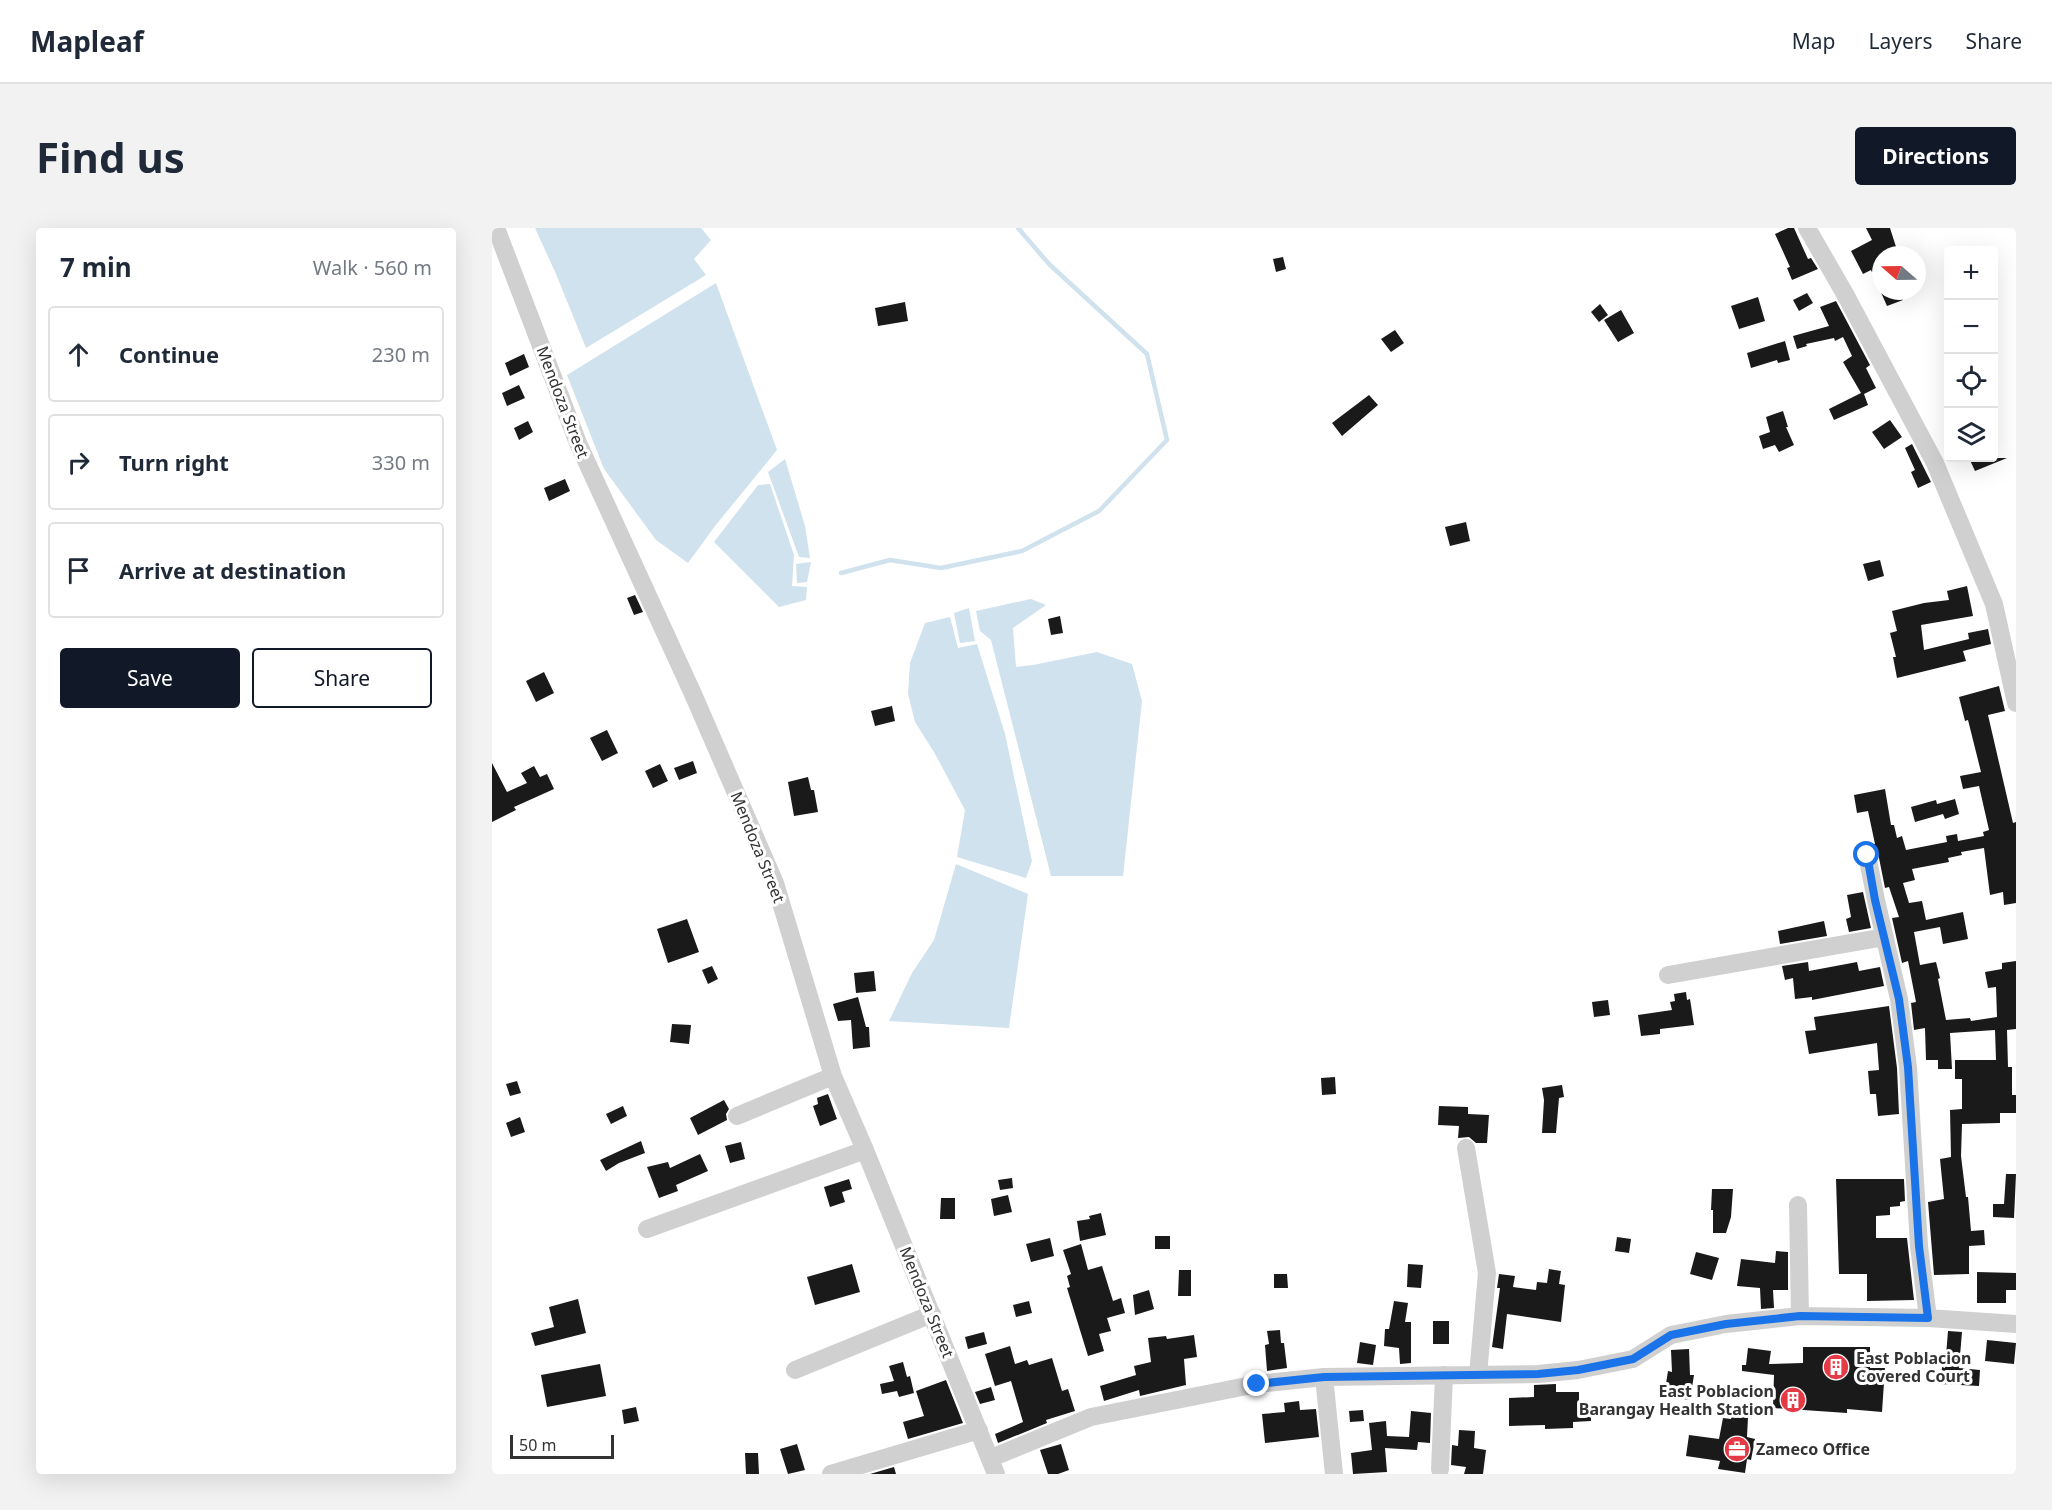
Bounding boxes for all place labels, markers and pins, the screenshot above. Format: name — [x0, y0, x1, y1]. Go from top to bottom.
place label: East Poblacion Covered Court — [1856, 1347, 1972, 1387]
building icon: East Poblacion Covered Court — [1821, 1352, 1851, 1382]
place label: East Poblacion Barangay Health Station — [1579, 1380, 1774, 1420]
building icon: East Poblacion Barangay Health Station — [1778, 1385, 1808, 1415]
office icon: Zameco Office — [1722, 1434, 1752, 1464]
place label: Zameco Office — [1756, 1438, 1870, 1460]

